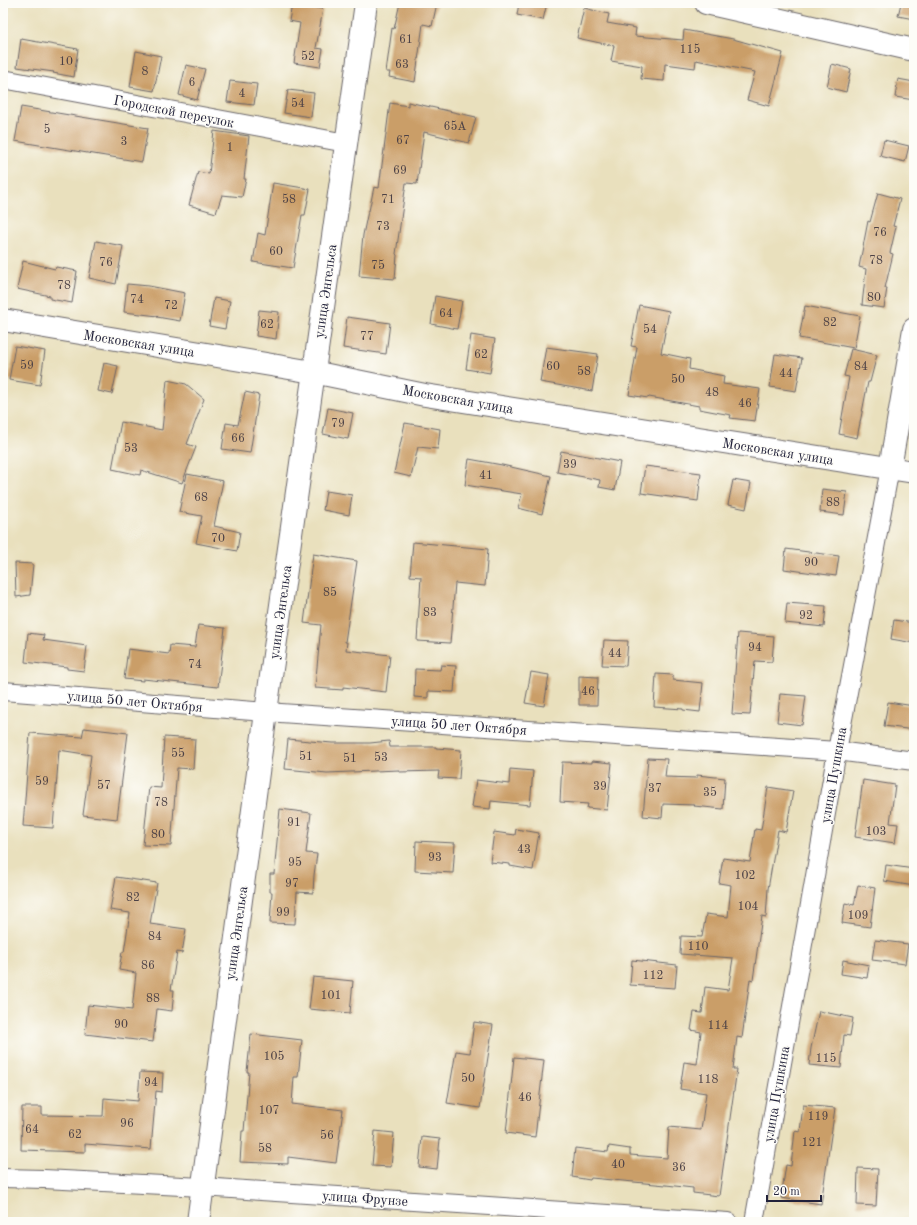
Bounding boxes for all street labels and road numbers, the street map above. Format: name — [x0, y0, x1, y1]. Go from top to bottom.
street label: Городской переулок — [112, 93, 235, 131]
street label: улица Энгельса — [312, 243, 340, 339]
street label: Московская улица — [82, 328, 196, 360]
street label: Московская улица — [401, 383, 515, 417]
street label: Московская улица — [721, 436, 835, 468]
street label: улица Энгельса — [267, 564, 295, 660]
street label: улица 50 лет Октября — [67, 689, 203, 715]
street label: улица 50 лет Октября — [391, 714, 527, 738]
street label: улица Пушкина — [819, 726, 849, 825]
street label: улица Энгельса — [223, 885, 251, 981]
street label: улица Пушкина — [762, 1045, 792, 1144]
street label: улица Фрунзе — [322, 1189, 408, 1209]

